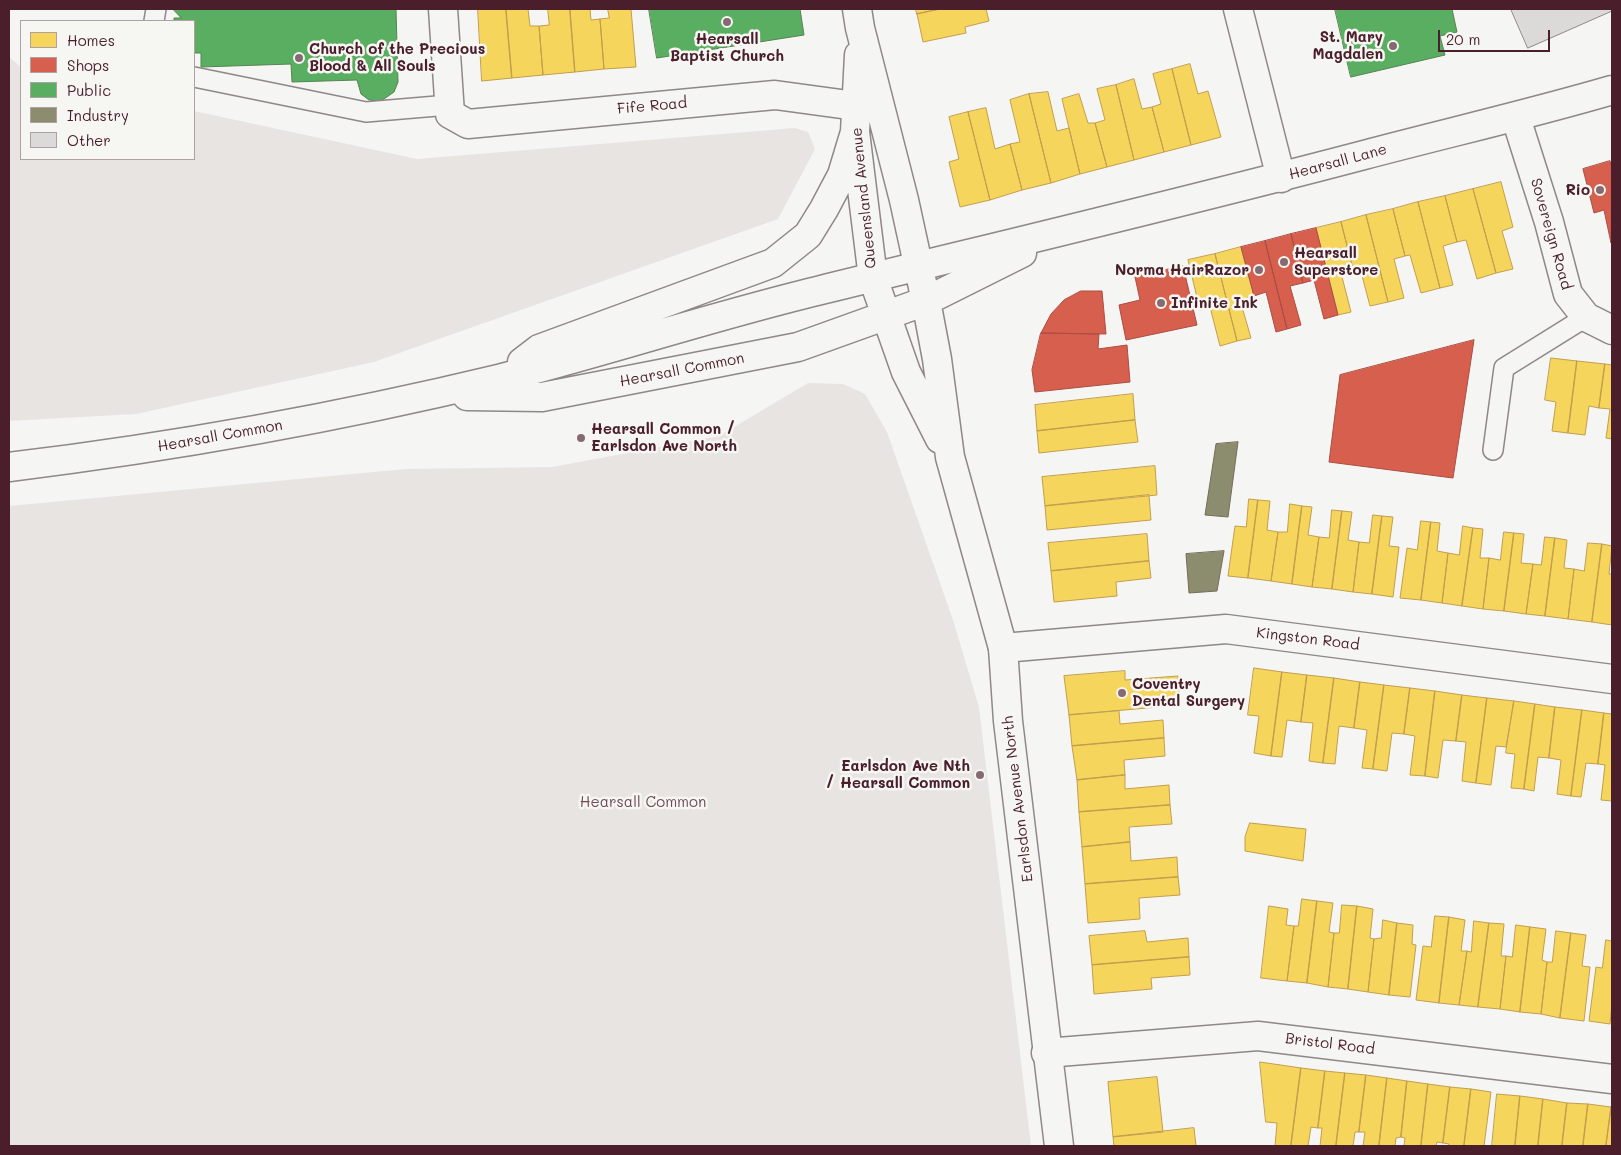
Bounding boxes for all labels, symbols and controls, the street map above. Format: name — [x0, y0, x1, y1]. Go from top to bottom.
marker: Hearsall Baptist Church — [721, 16, 733, 28]
legend — [20, 20, 195, 160]
scale bar — [1441, 20, 1554, 52]
place label: St. Mary Magdalen — [1312, 28, 1383, 63]
text: 20 m — [1446, 29, 1480, 49]
text: Homes — [67, 30, 115, 50]
place label: Hearsall Baptist Church — [670, 30, 784, 65]
place label: Church of the Precious Blood & All Souls — [309, 40, 485, 75]
marker: St. Mary Magdalen — [1387, 40, 1399, 52]
marker: Church of the Precious Blood & All Souls — [293, 52, 305, 64]
text: Shops — [67, 55, 109, 75]
text: Public — [67, 80, 111, 100]
street label: Fife Road — [616, 94, 688, 118]
text: Industry — [67, 105, 129, 125]
street label: Queensland Avenue — [848, 127, 880, 269]
text: Other — [67, 130, 111, 150]
street label: Hearsall Lane — [1287, 140, 1389, 184]
street label: Sovereign Road — [1526, 176, 1576, 292]
place label: Rio — [1565, 181, 1590, 199]
marker: Rio — [1594, 184, 1606, 196]
place label: Hearsall Superstore — [1294, 244, 1378, 279]
marker: Hearsall Superstore — [1278, 256, 1290, 268]
place label: Norma HairRazor — [1115, 261, 1249, 279]
marker: Norma HairRazor — [1253, 264, 1265, 276]
place label: Infinite Ink — [1171, 294, 1258, 312]
marker: Infinite Ink — [1155, 297, 1167, 309]
street label: Hearsall Common — [618, 349, 746, 391]
street label: Hearsall Common — [156, 416, 284, 456]
place label: Hearsall Common / Earlsdon Ave North — [591, 420, 737, 455]
marker: Hearsall Common / Earlsdon Ave North — [575, 432, 587, 444]
street label: Kingston Road — [1255, 624, 1361, 654]
place label: Coventry Dental Surgery — [1132, 675, 1245, 710]
marker: Coventry Dental Surgery — [1116, 687, 1128, 699]
street label: Earlsdon Avenue North — [999, 715, 1037, 883]
place label: Earlsdon Ave Nth / Hearsall Common — [826, 757, 970, 792]
marker: Earlsdon Ave Nth / Hearsall Common — [974, 769, 986, 781]
park label: Hearsall Common — [580, 793, 706, 811]
street label: Bristol Road — [1284, 1030, 1376, 1058]

